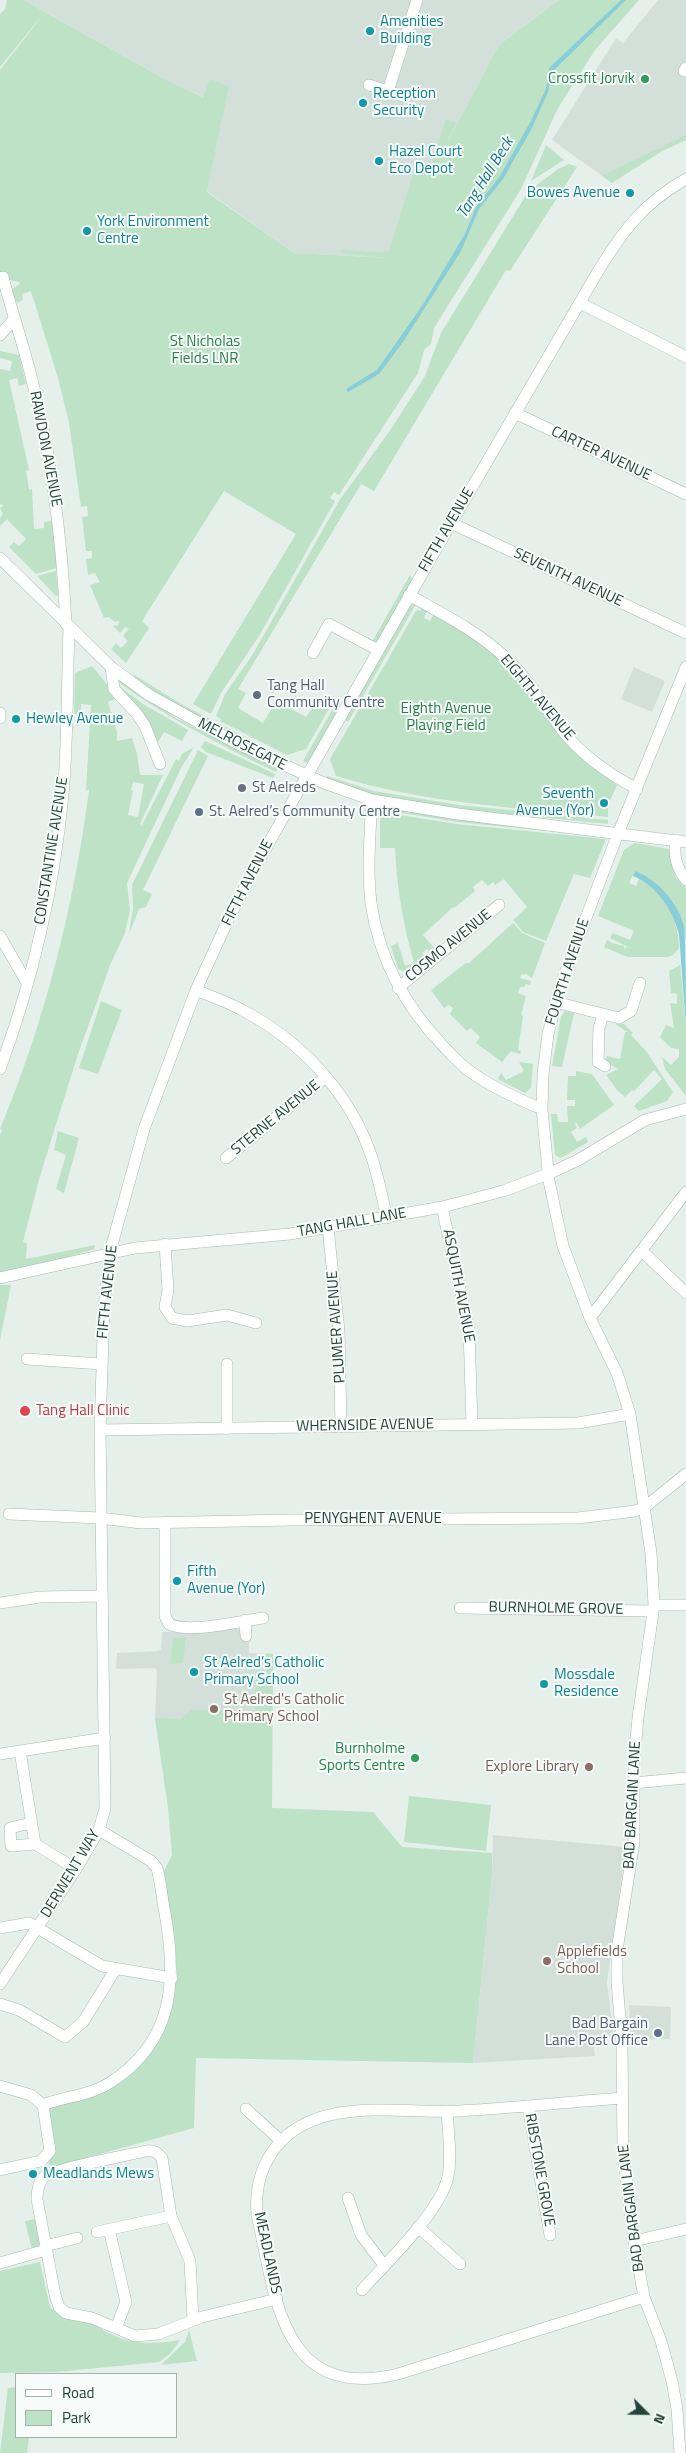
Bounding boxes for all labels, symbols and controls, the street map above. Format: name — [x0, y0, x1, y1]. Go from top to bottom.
place label: Amenities Building — [380, 13, 443, 48]
marker: Amenities Building — [364, 25, 376, 37]
place label: Crossfit Jorvik — [548, 70, 635, 88]
marker: Crossfit Jorvik — [639, 73, 651, 85]
place label: Reception Security — [373, 85, 436, 120]
marker: Reception Security — [357, 97, 369, 109]
water label: Tang Hall Beck — [454, 134, 518, 222]
place label: Hazel Court Eco Depot — [389, 143, 462, 178]
marker: Hazel Court Eco Depot — [373, 155, 385, 167]
place label: Bowes Avenue — [527, 184, 620, 202]
marker: Bowes Avenue — [624, 187, 636, 199]
place label: York Environment Centre — [97, 213, 209, 248]
marker: York Environment Centre — [81, 225, 93, 237]
park label: St Nicholas Fields LNR — [170, 333, 240, 368]
street label: RAWDON AVENUE — [25, 390, 65, 508]
street label: CARTER AVENUE — [548, 423, 654, 485]
street label: FIFTH AVENUE — [416, 485, 478, 575]
street label: SEVENTH AVENUE — [510, 545, 626, 611]
street label: EIGHTH AVENUE — [496, 651, 578, 745]
place label: Tang Hall Community Centre — [267, 677, 385, 712]
marker: Tang Hall Community Centre — [251, 689, 263, 701]
park label: Eighth Avenue Playing Field — [401, 700, 491, 735]
place label: Hewley Avenue — [26, 710, 123, 728]
marker: Hewley Avenue — [10, 713, 22, 725]
street label: MELROSEGATE — [195, 715, 289, 775]
street label: CONSTANTINE AVENUE — [31, 776, 73, 926]
place label: St Aelreds — [252, 779, 316, 797]
marker: St Aelreds — [236, 782, 248, 794]
place label: Seventh Avenue (Yor) — [516, 785, 594, 820]
marker: Seventh Avenue (Yor) — [598, 797, 610, 809]
place label: St. Aelred’s Community Centre — [209, 803, 400, 821]
marker: St. Aelred’s Community Centre — [193, 806, 205, 818]
street label: FIFTH AVENUE — [219, 837, 277, 929]
street label: COSMO AVENUE — [402, 906, 496, 986]
street label: FOURTH AVENUE — [542, 916, 594, 1028]
street label: STERNE AVENUE — [228, 1077, 324, 1159]
street label: TANG HALL LANE — [296, 1205, 408, 1241]
street label: ASQUITH AVENUE — [438, 1228, 478, 1344]
street label: FIFTH AVENUE — [94, 1244, 122, 1340]
street label: PLUMER AVENUE — [324, 1270, 350, 1384]
place label: Tang Hall Clinic — [36, 1402, 130, 1420]
marker: Tang Hall Clinic — [18, 1404, 32, 1418]
street label: WHERNSIDE AVENUE — [296, 1416, 434, 1436]
street label: PENYGHENT AVENUE — [304, 1510, 442, 1528]
place label: Fifth Avenue (Yor) — [187, 1563, 265, 1598]
marker: Fifth Avenue (Yor) — [171, 1575, 183, 1587]
street label: BURNHOLME GROVE — [488, 1599, 624, 1619]
place label: St Aelred’s Catholic Primary School — [204, 1654, 324, 1689]
marker: St Aelred’s Catholic Primary School — [188, 1666, 200, 1678]
place label: Mossdale Residence — [554, 1666, 619, 1701]
marker: Mossdale Residence — [538, 1678, 550, 1690]
place label: St Aelred's Catholic Primary School — [224, 1691, 345, 1726]
marker: St Aelred's Catholic Primary School — [208, 1703, 220, 1715]
place label: Burnholme Sports Centre — [319, 1740, 405, 1775]
street label: BAD BARGAIN LANE — [621, 1741, 645, 1869]
marker: Burnholme Sports Centre — [409, 1752, 421, 1764]
place label: Explore Library — [485, 1758, 579, 1776]
marker: Explore Library — [583, 1761, 595, 1773]
street label: DERWENT WAY — [38, 1827, 104, 1921]
place label: Applefields School — [557, 1943, 627, 1978]
marker: Applefields School — [541, 1955, 553, 1967]
place label: Bad Bargain Lane Post Office — [545, 2015, 648, 2050]
marker: Bad Bargain Lane Post Office — [652, 2027, 664, 2039]
street label: RIBSTONE GROVE — [520, 2112, 558, 2228]
street label: BAD BARGAIN LANE — [615, 2143, 649, 2273]
place label: Meadlands Mews — [43, 2165, 154, 2183]
marker: Meadlands Mews — [27, 2168, 39, 2180]
street label: MEADLANDS — [250, 2210, 284, 2296]
legend — [15, 2373, 178, 2438]
text: Road — [62, 2381, 94, 2404]
north arrow — [621, 2388, 671, 2438]
text: Park — [62, 2406, 91, 2429]
text: N — [649, 2410, 672, 2428]

